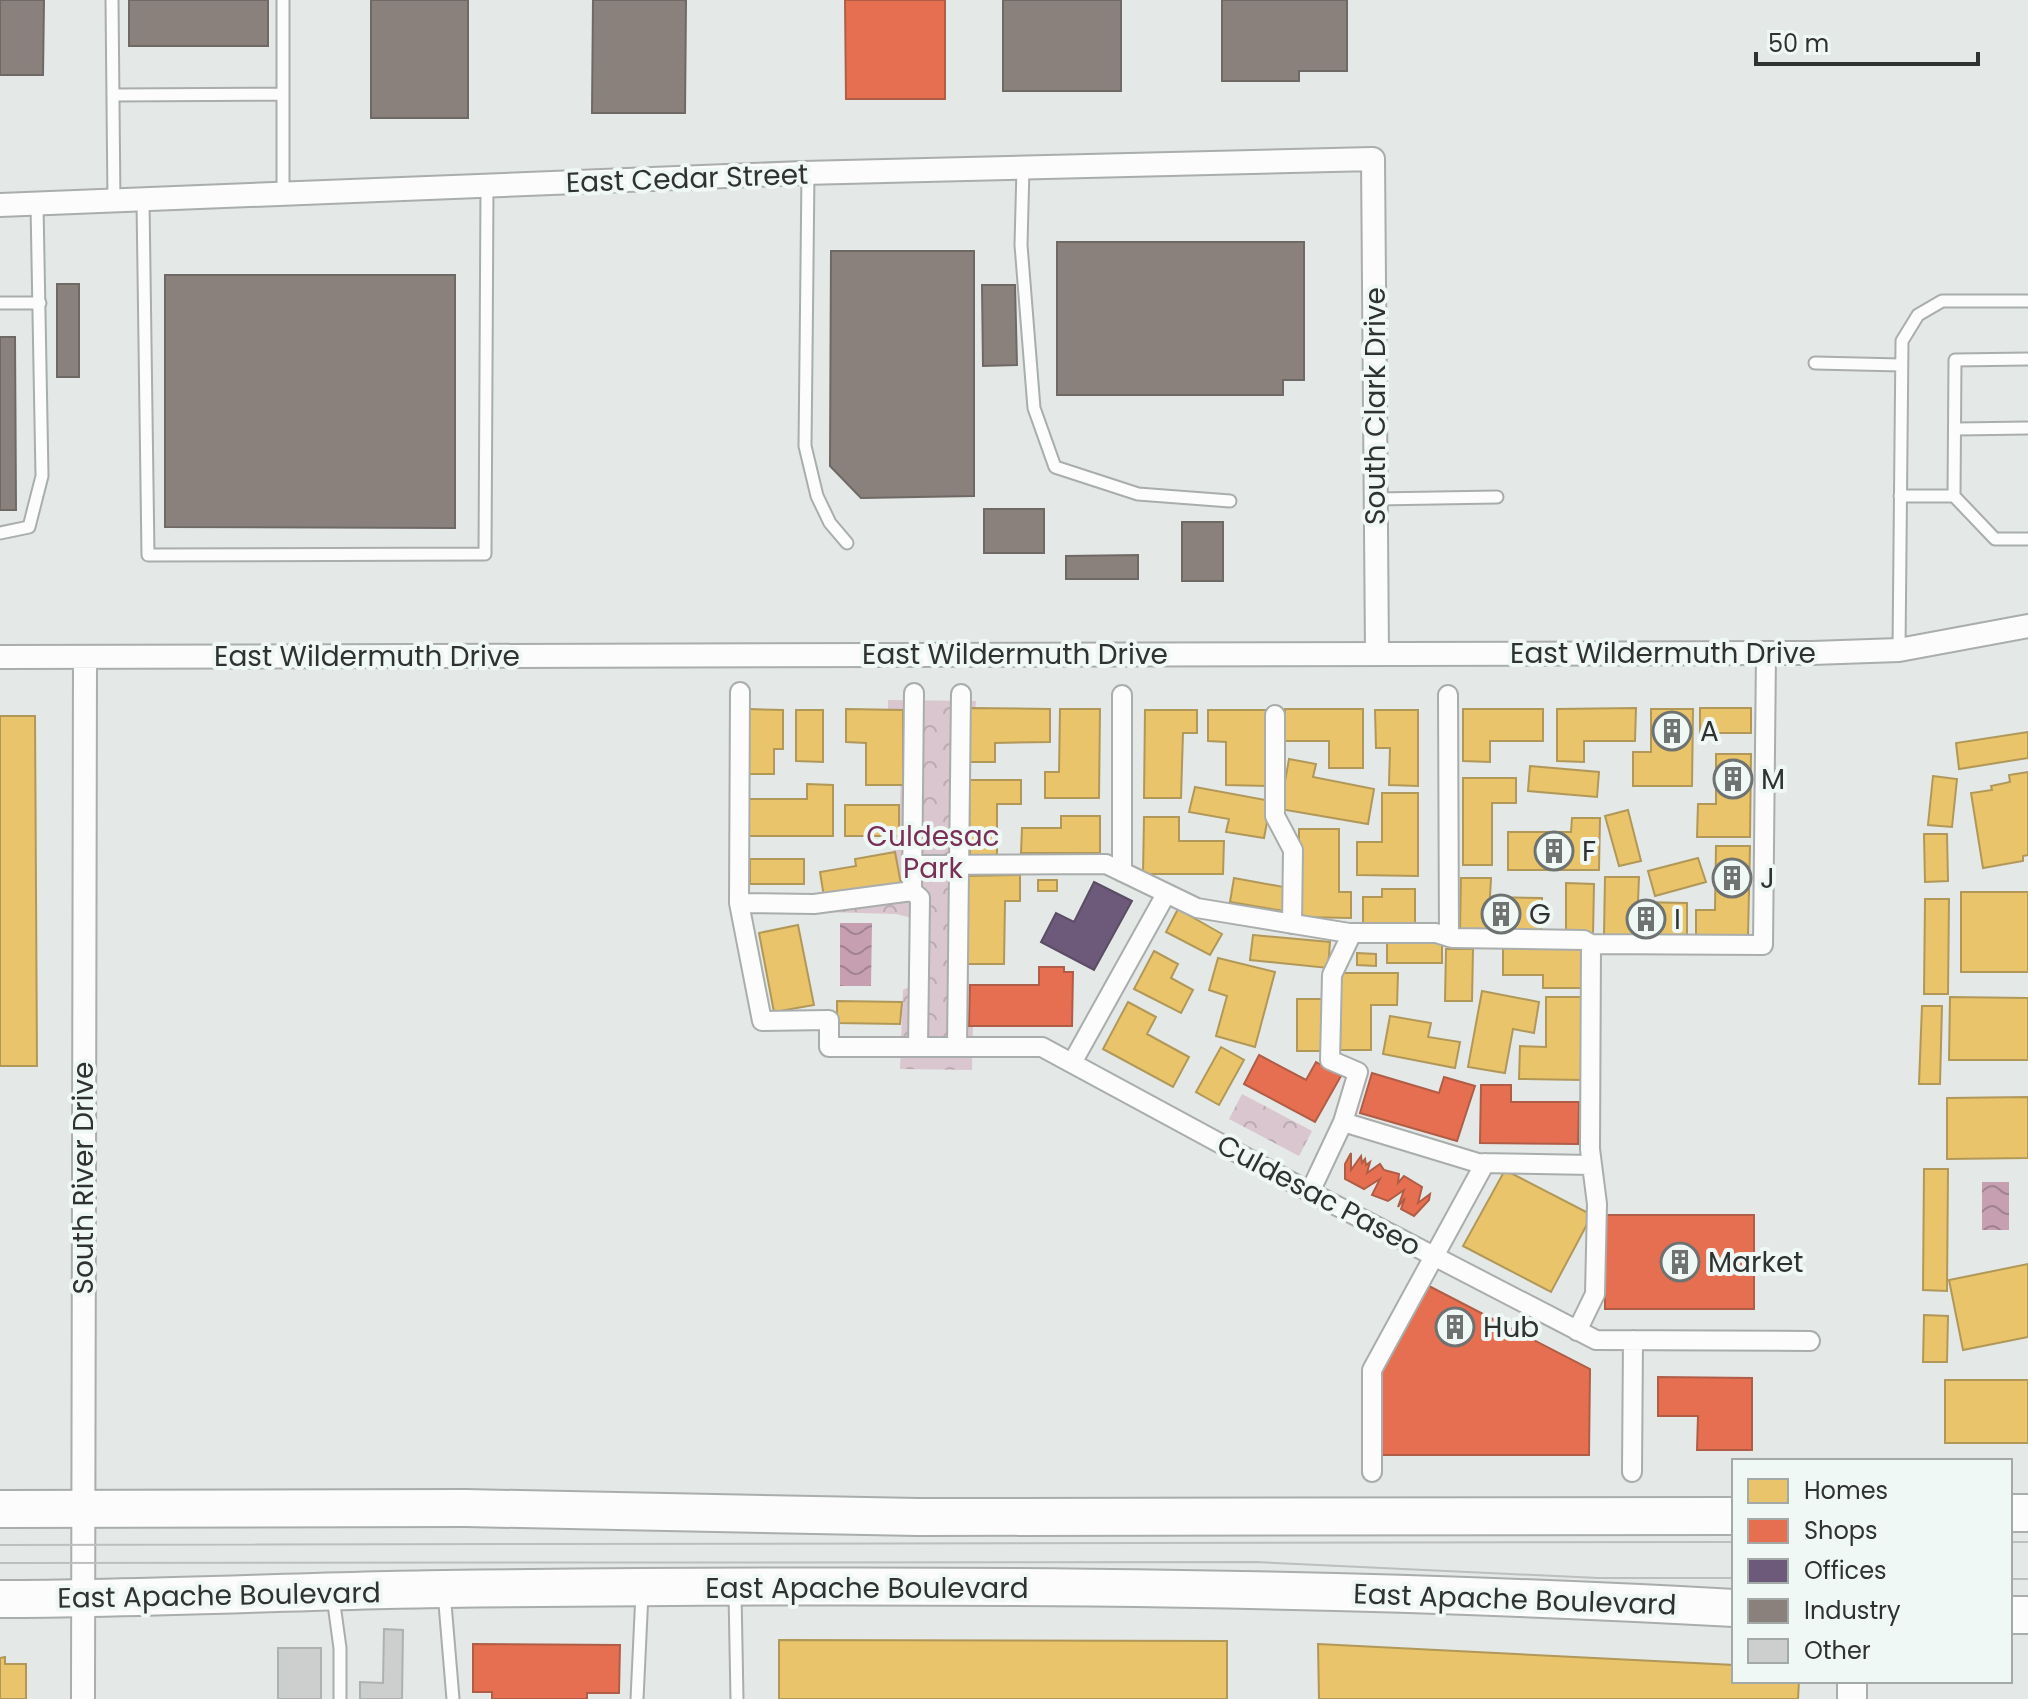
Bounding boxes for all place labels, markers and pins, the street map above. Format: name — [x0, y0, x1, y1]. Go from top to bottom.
building icon: A — [1651, 710, 1693, 752]
place label: A — [1700, 712, 1719, 751]
building icon: M — [1712, 758, 1754, 800]
place label: M — [1761, 760, 1785, 799]
building icon: F — [1533, 830, 1575, 872]
place label: F — [1582, 832, 1596, 871]
building icon: J — [1711, 857, 1753, 899]
place label: J — [1760, 859, 1775, 898]
building icon: G — [1480, 893, 1522, 935]
place label: G — [1529, 895, 1551, 934]
building icon: I — [1625, 898, 1667, 940]
place label: I — [1674, 900, 1681, 939]
building icon: Market — [1659, 1241, 1701, 1283]
place label: Market — [1708, 1243, 1803, 1282]
building icon: Hub — [1434, 1306, 1476, 1348]
place label: Hub — [1483, 1308, 1539, 1347]

